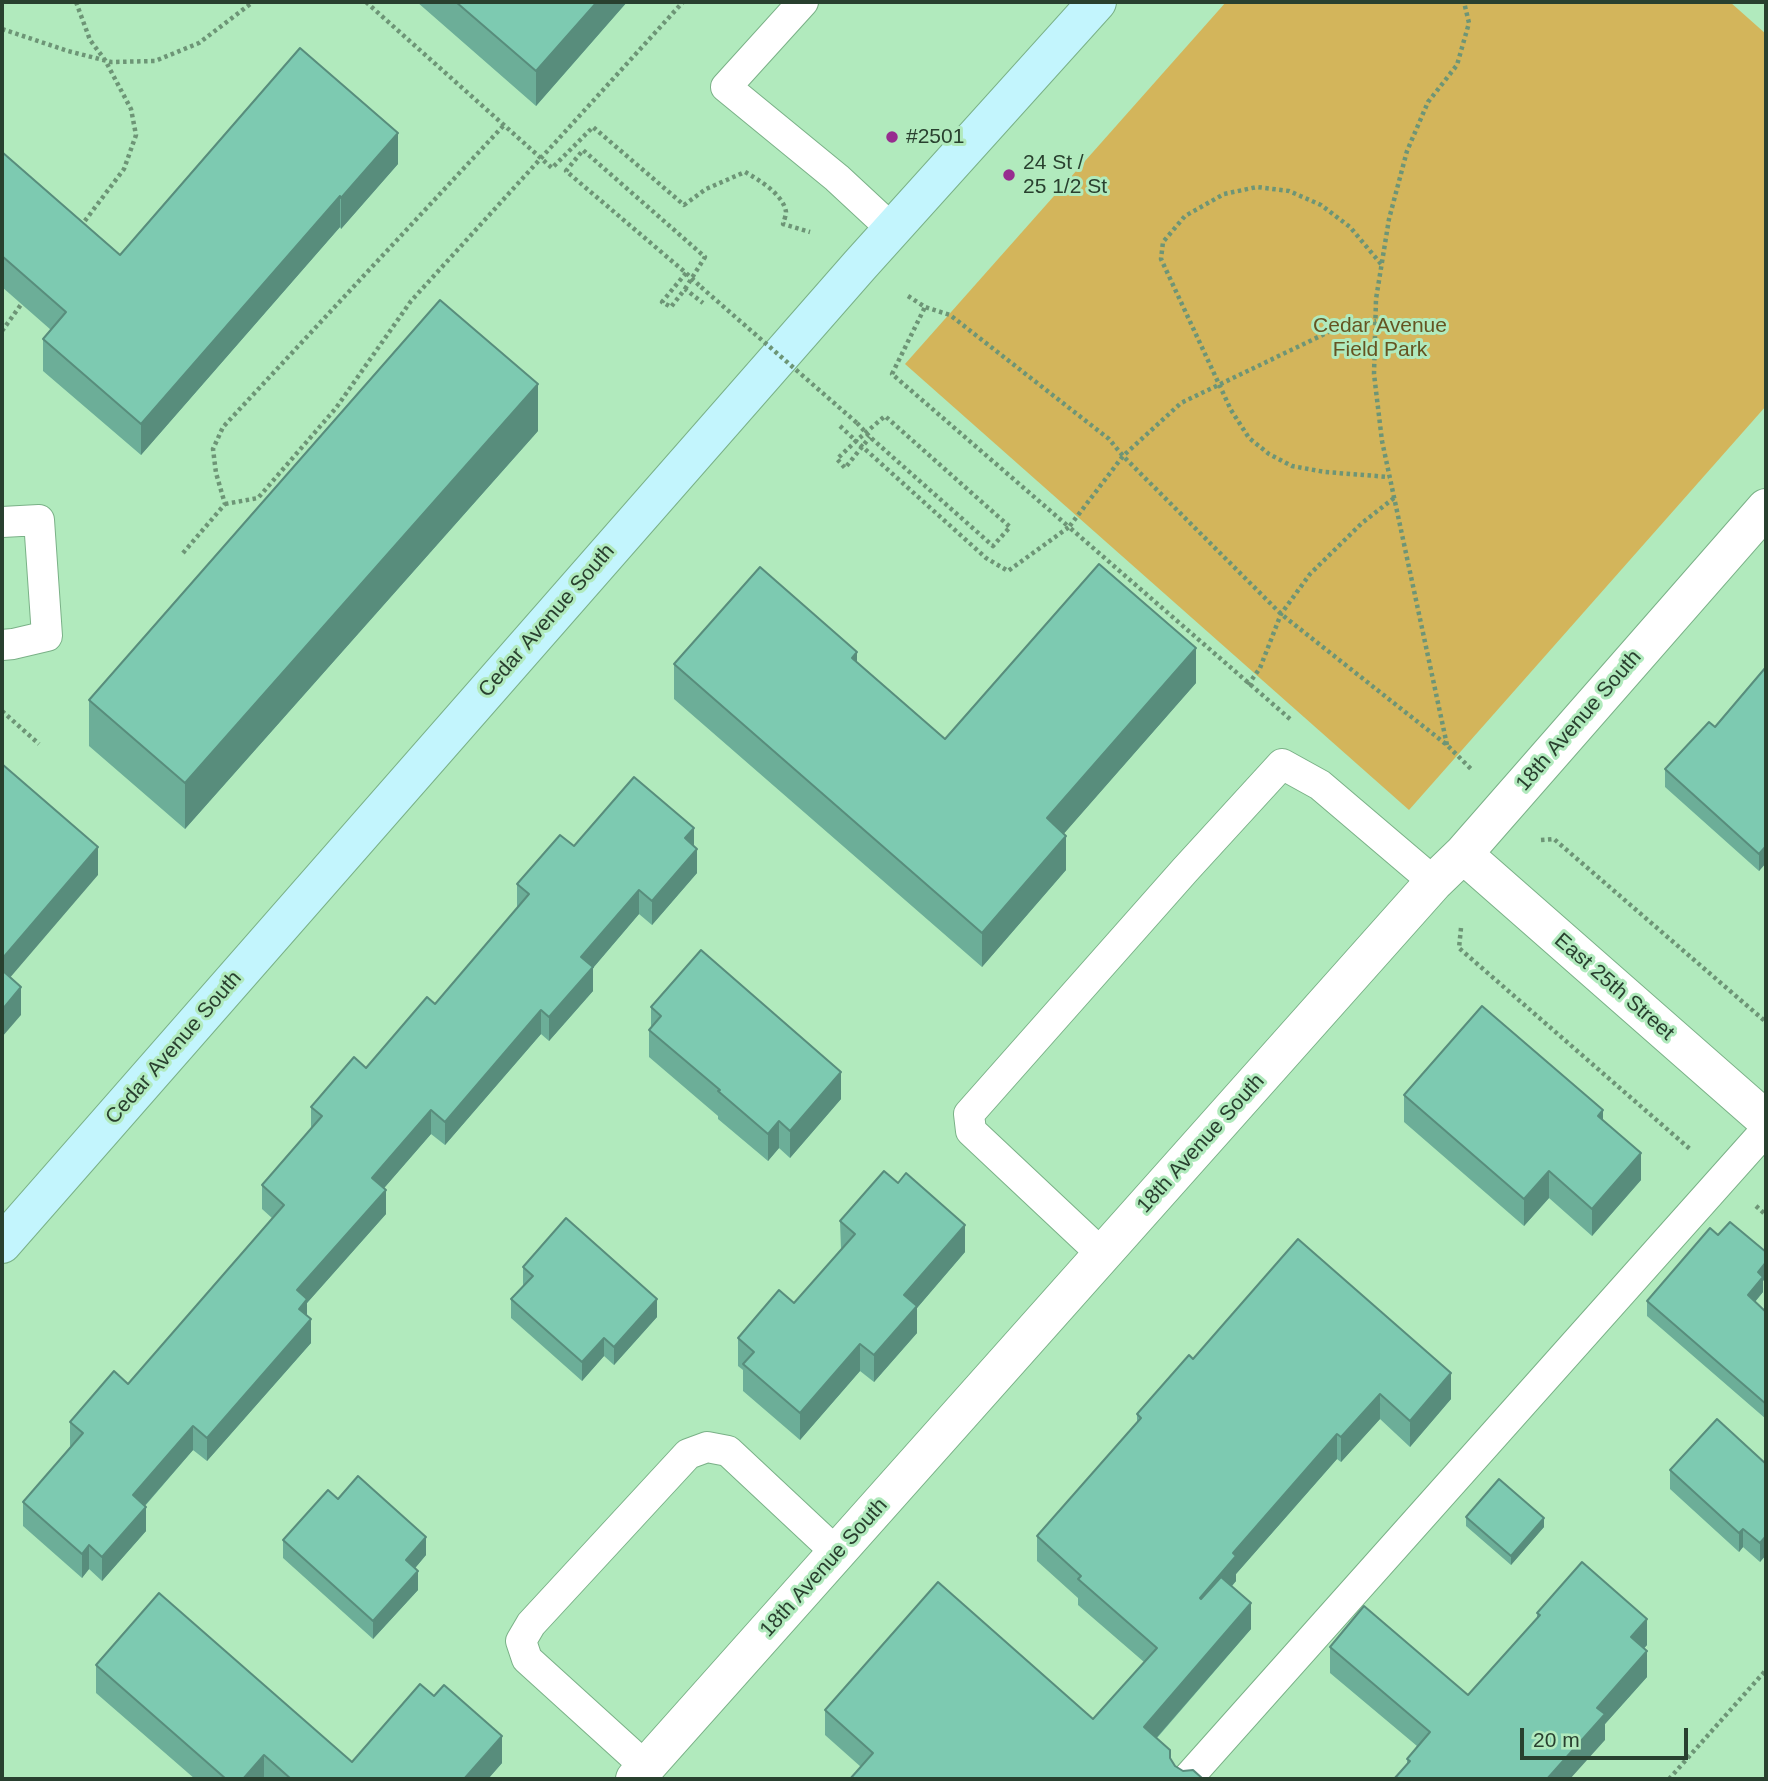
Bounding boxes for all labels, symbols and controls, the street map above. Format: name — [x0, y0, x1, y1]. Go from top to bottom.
place label: #2501 — [906, 124, 964, 150]
marker: #2501 — [884, 129, 900, 145]
place label: 24 St / 25 1/2 St — [1023, 150, 1107, 200]
marker: 24 St / 25 1/2 St — [1001, 167, 1017, 183]
park label: Cedar Avenue Field Park — [1313, 313, 1447, 363]
street label: Cedar Avenue South — [474, 539, 620, 703]
street label: 18th Avenue South — [1511, 645, 1647, 797]
street label: East 25th Street — [1549, 928, 1679, 1046]
street label: Cedar Avenue South — [101, 966, 247, 1130]
street label: 18th Avenue South — [1132, 1069, 1270, 1219]
street label: 18th Avenue South — [755, 1493, 893, 1643]
scale bar — [1523, 1714, 1691, 1758]
text: 20 m — [1533, 1728, 1580, 1751]

